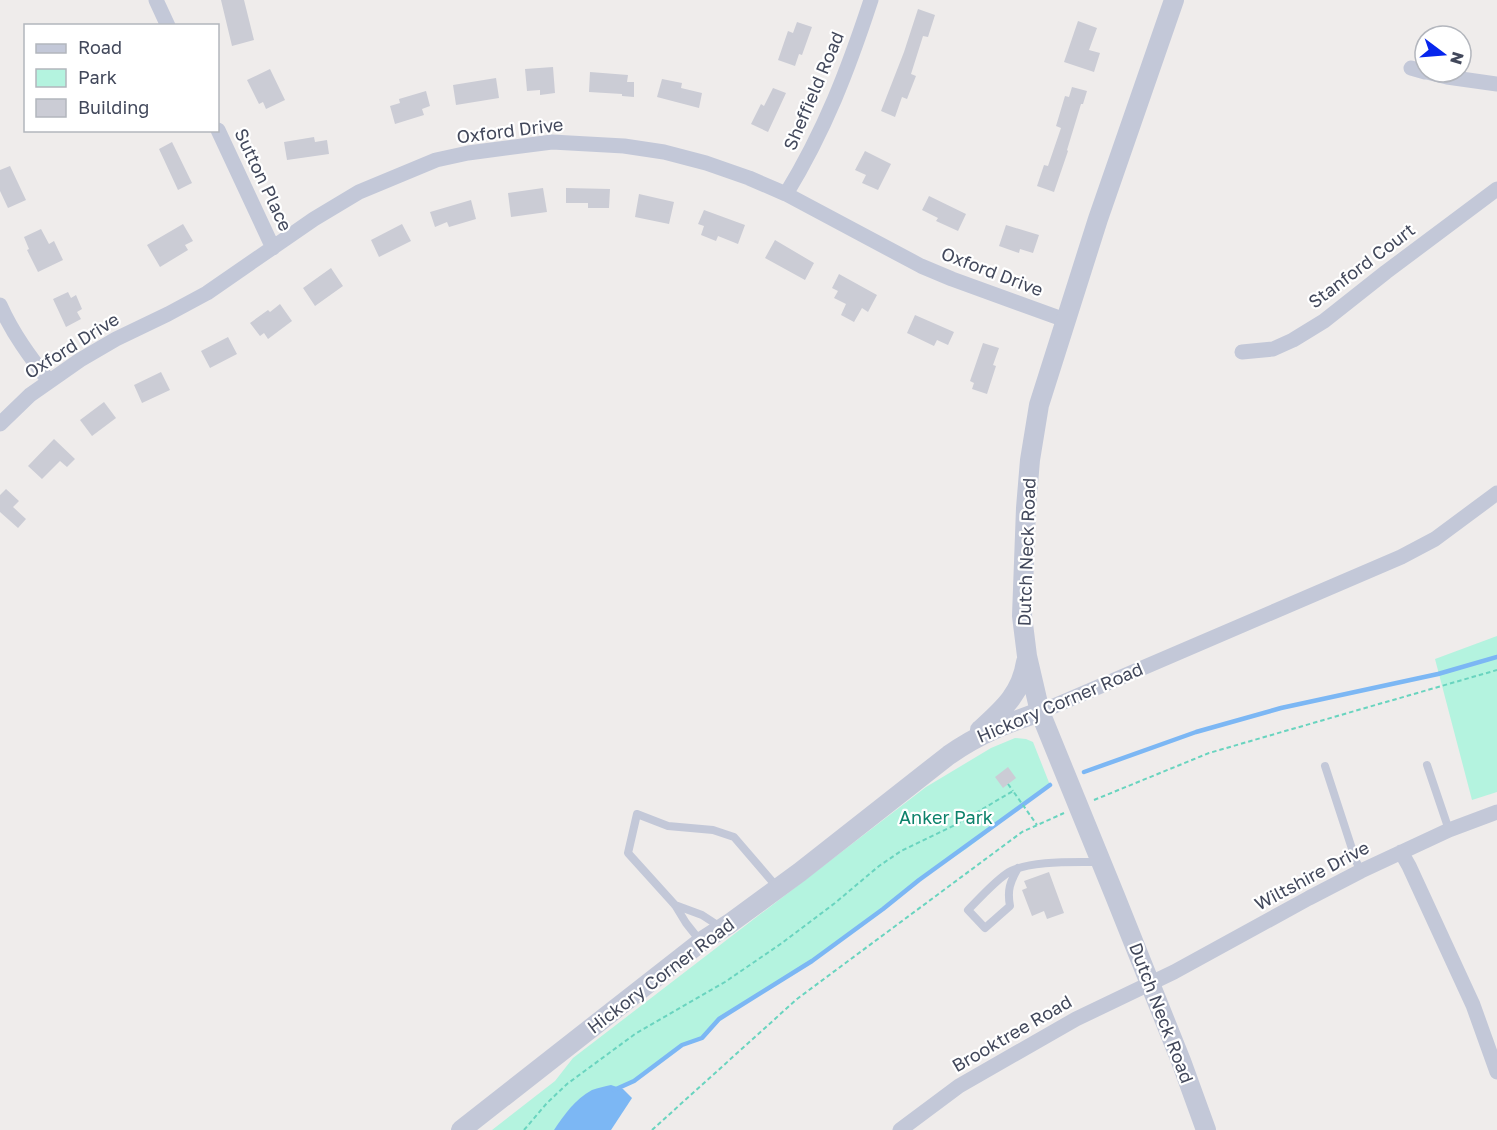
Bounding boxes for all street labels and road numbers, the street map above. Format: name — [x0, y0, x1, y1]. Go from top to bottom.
street label: Sheffield Road — [778, 28, 848, 153]
street label: Oxford Drive — [455, 113, 564, 147]
street label: Sutton Place — [230, 125, 297, 235]
street label: Stanford Court — [1304, 218, 1419, 312]
street label: Oxford Drive — [938, 242, 1046, 301]
street label: Oxford Drive — [20, 307, 123, 383]
street label: Dutch Neck Road — [1012, 477, 1040, 627]
street label: Hickory Corner Road — [973, 657, 1146, 747]
street label: Wiltshire Drive — [1251, 836, 1373, 915]
street label: Hickory Corner Road — [583, 913, 738, 1038]
street label: Dutch Neck Road — [1125, 939, 1199, 1086]
street label: Brooktree Road — [948, 990, 1075, 1076]

